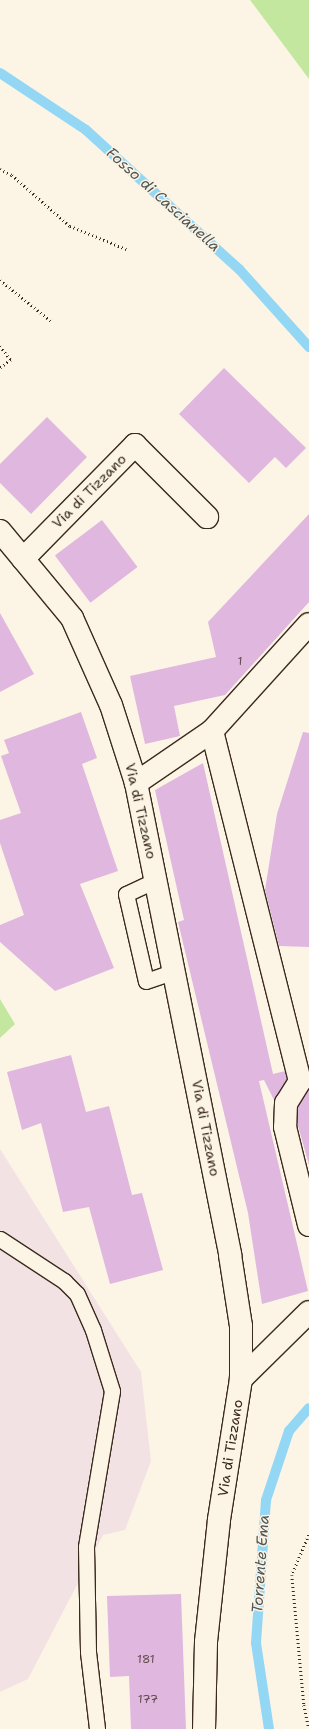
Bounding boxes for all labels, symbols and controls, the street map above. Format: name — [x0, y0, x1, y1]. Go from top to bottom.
water label: Fosso di Cascianella — [102, 144, 224, 256]
street label: Via di Tizzano — [48, 450, 130, 532]
house number: 1 — [237, 655, 243, 669]
street label: Via di Tizzano — [122, 761, 160, 861]
street label: Via di Tizzano — [188, 1078, 224, 1178]
street label: Via di Tizzano — [214, 1398, 246, 1498]
water label: Torrente Ema — [249, 1514, 273, 1614]
house number: 181 — [137, 1653, 155, 1667]
house number: 177 — [138, 1693, 158, 1707]

